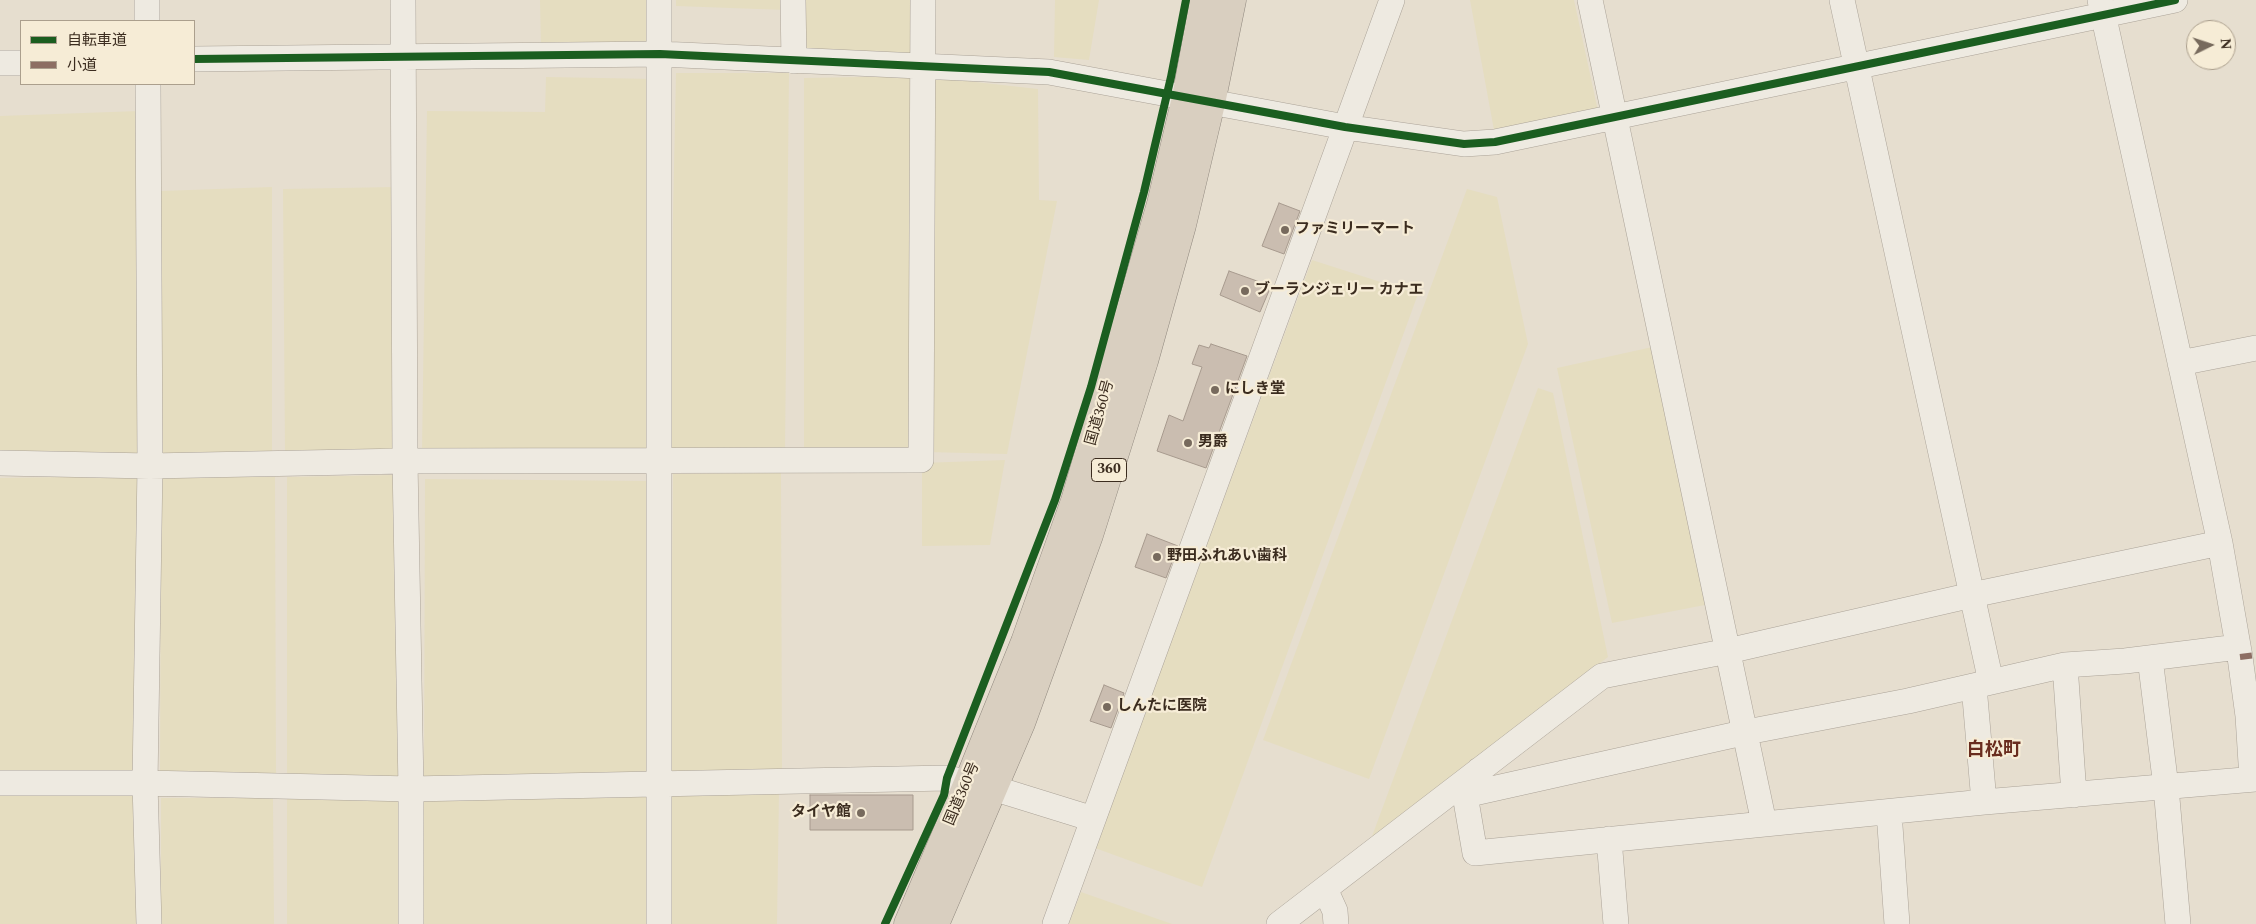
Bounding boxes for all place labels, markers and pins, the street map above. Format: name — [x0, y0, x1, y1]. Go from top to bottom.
place label: ファミリーマート — [1295, 221, 1415, 239]
marker: ファミリーマート — [1279, 224, 1291, 236]
place label: ブーランジェリー カナエ — [1255, 282, 1424, 300]
marker: ブーランジェリー カナエ — [1239, 285, 1251, 297]
place label: にしき堂 — [1225, 381, 1285, 399]
marker: にしき堂 — [1209, 384, 1221, 396]
place label: 男爵 — [1198, 434, 1228, 452]
marker: 男爵 — [1182, 437, 1194, 449]
place label: 野田ふれあい歯科 — [1167, 548, 1287, 566]
marker: 野田ふれあい歯科 — [1151, 551, 1163, 563]
place label: しんたに医院 — [1117, 698, 1207, 716]
marker: しんたに医院 — [1101, 701, 1113, 713]
place label: タイヤ館 — [791, 804, 851, 822]
marker: タイヤ館 — [855, 807, 867, 819]

